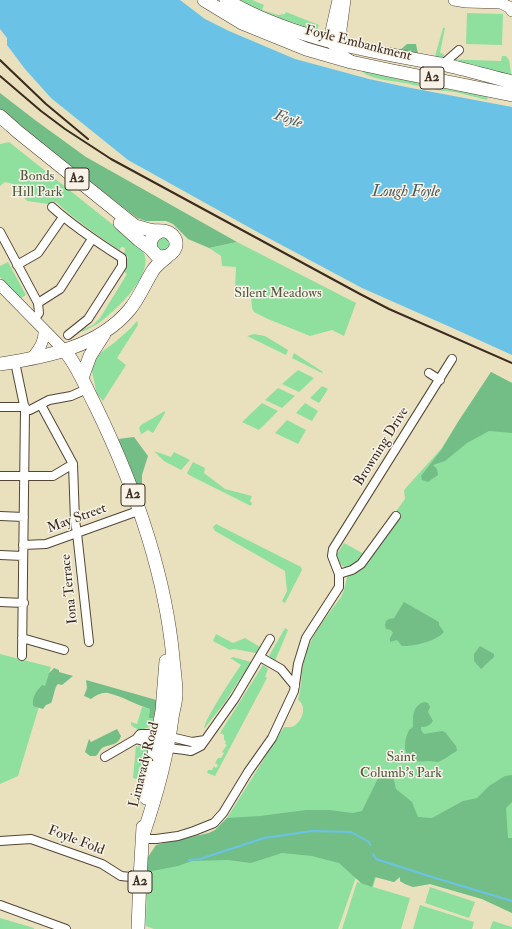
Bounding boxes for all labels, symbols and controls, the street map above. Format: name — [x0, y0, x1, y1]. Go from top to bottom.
street label: Foyle Embankment — [303, 23, 413, 65]
road number: A2 — [420, 67, 444, 89]
water label: Foyle — [272, 107, 304, 133]
road number: A2 — [65, 168, 89, 190]
park label: Bonds Hill Park — [12, 169, 62, 202]
water label: Lough Foyle — [372, 184, 440, 202]
park label: Silent Meadows — [234, 286, 322, 302]
street label: Browning Drive — [351, 405, 413, 489]
road number: A2 — [121, 484, 145, 506]
street label: May Street — [45, 501, 109, 537]
street label: Iona Terrace — [58, 553, 82, 625]
street label: Limavady Road — [126, 721, 164, 809]
park label: Saint Columb's Park — [360, 750, 442, 782]
street label: Foyle Fold — [45, 823, 107, 859]
road number: A2 — [128, 871, 152, 893]

